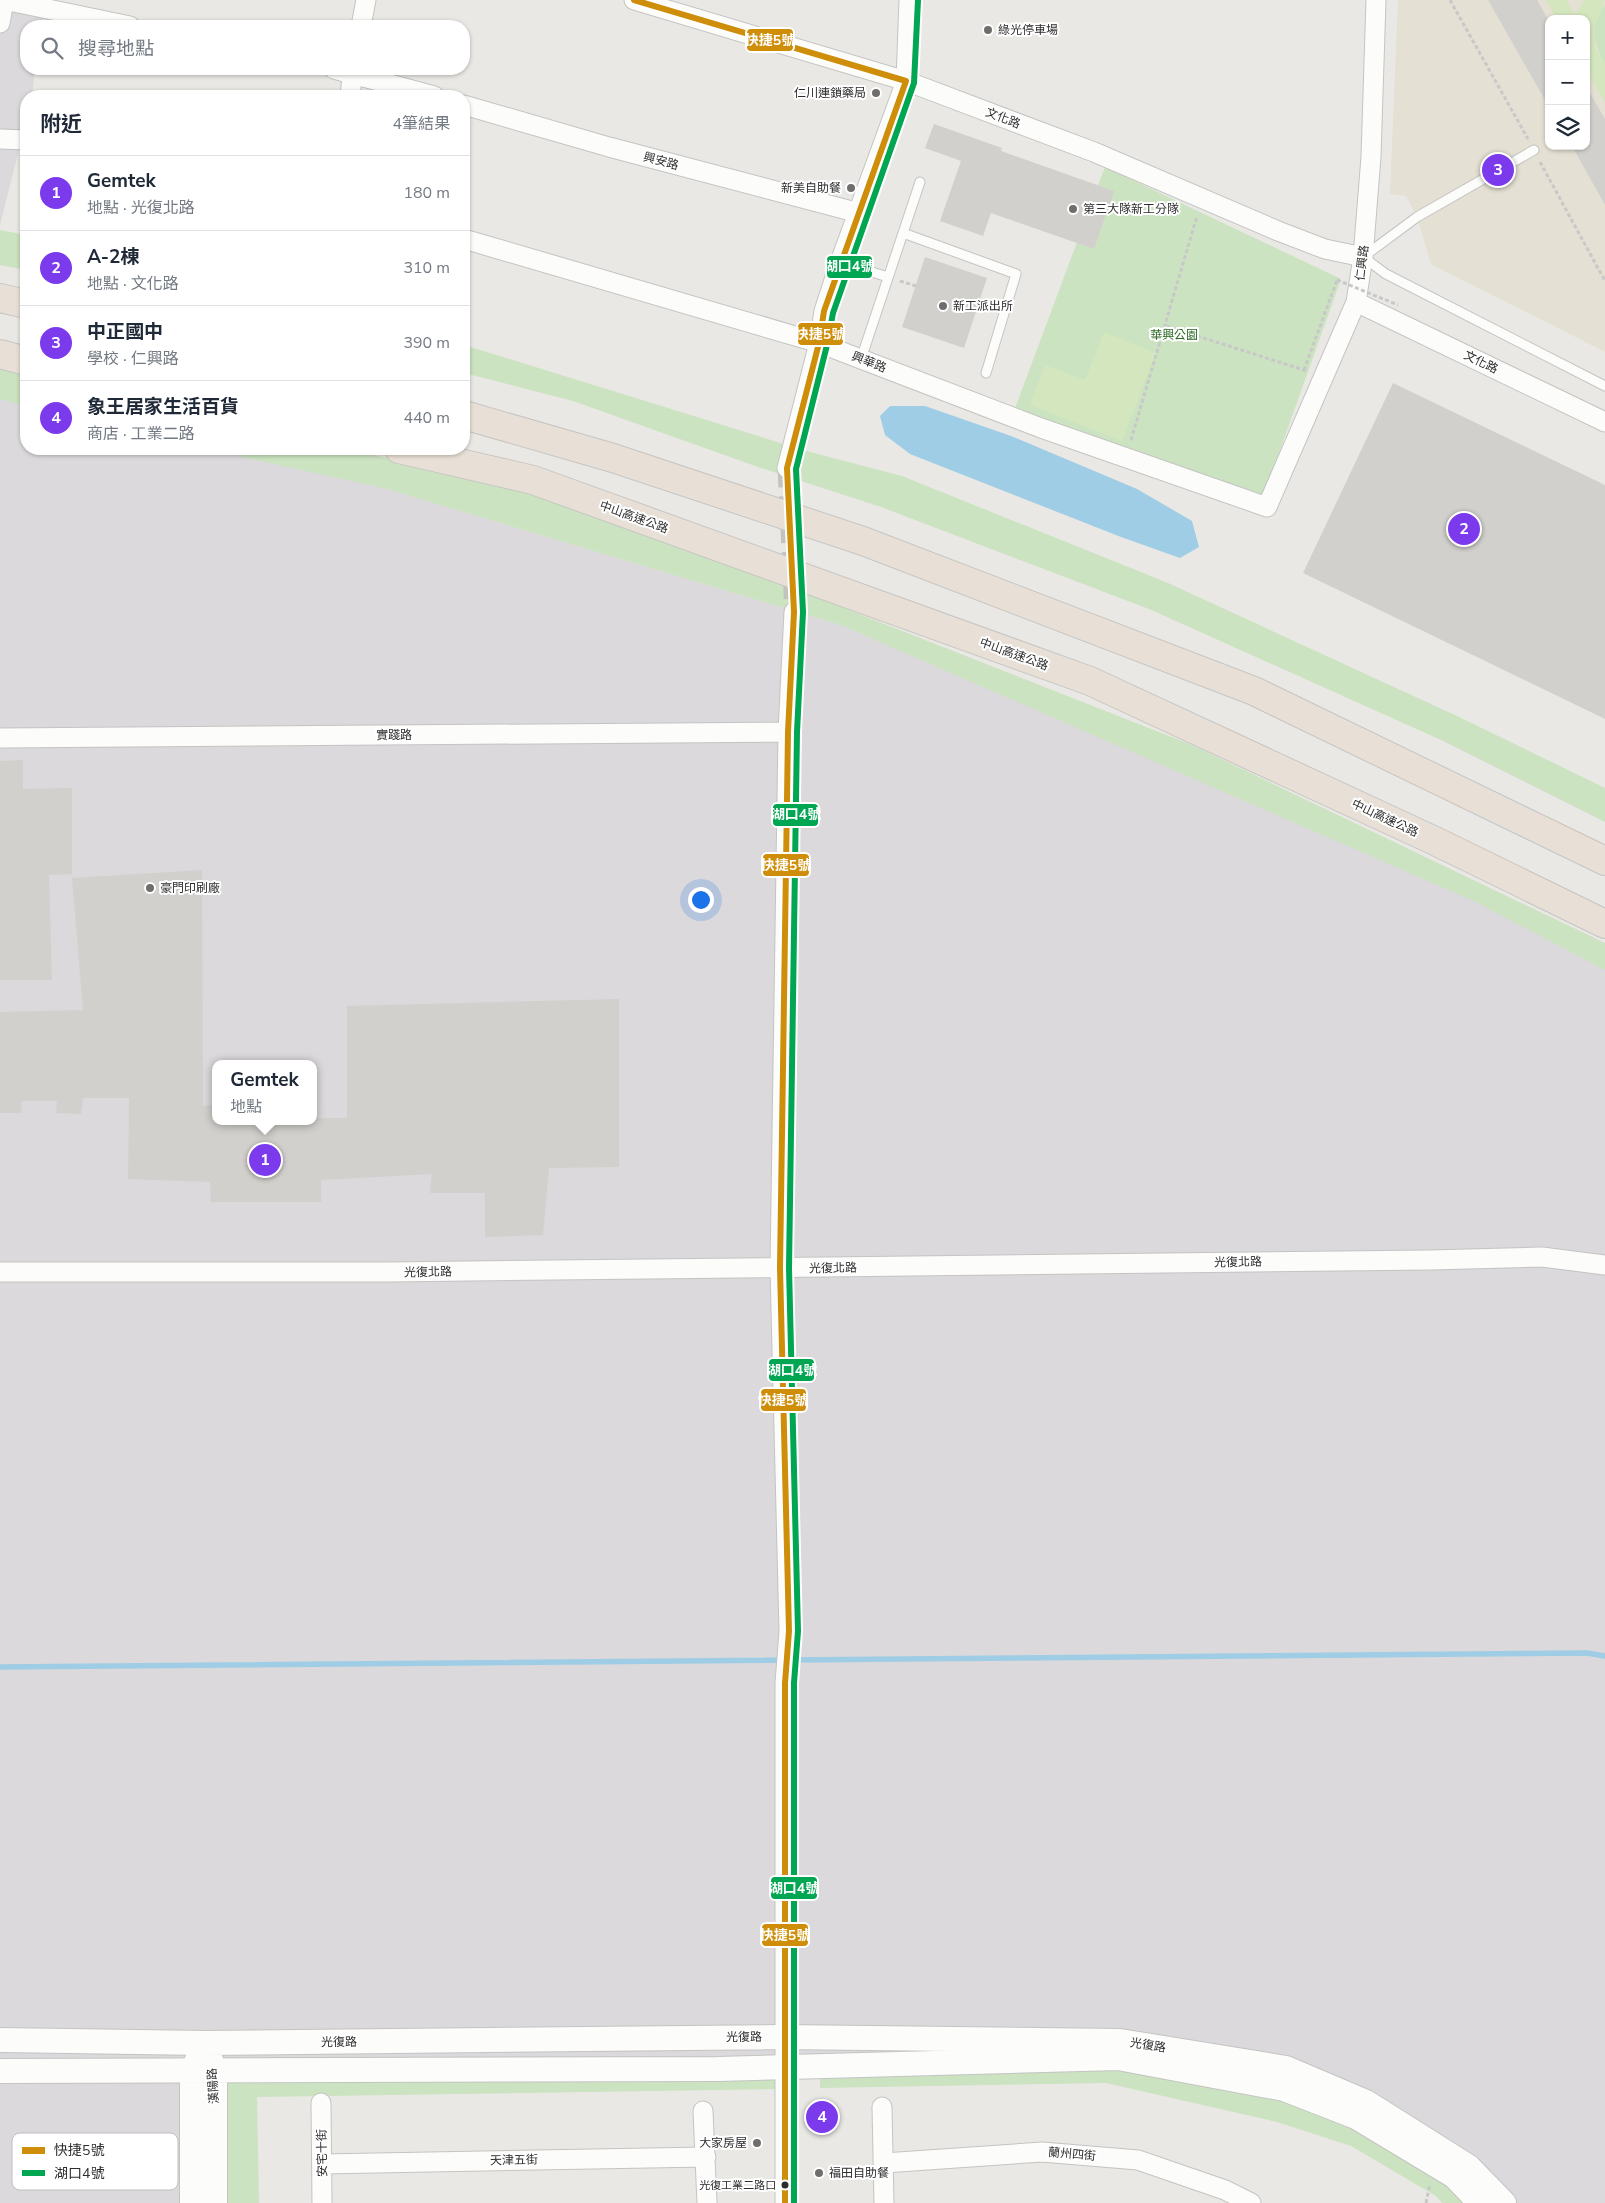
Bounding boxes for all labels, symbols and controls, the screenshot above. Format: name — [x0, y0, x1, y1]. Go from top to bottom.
map controls — [1545, 15, 1590, 150]
button: + — [1545, 15, 1590, 60]
search box — [20, 20, 470, 75]
place label: 綠光停車場 — [998, 22, 1058, 38]
marker: 綠光停車場 — [982, 24, 994, 36]
line badge: 快捷5號 — [746, 28, 794, 52]
text: 快捷5號 — [745, 31, 795, 50]
icon: search — [38, 34, 66, 62]
text: 搜尋地點 — [78, 36, 154, 62]
button: − — [1545, 60, 1590, 105]
place label: 仁川連鎖藥局 — [794, 85, 866, 101]
marker: 仁川連鎖藥局 — [870, 87, 882, 99]
street label: 文化路 — [983, 104, 1023, 132]
button: layers — [1545, 105, 1590, 150]
text: 附近 — [40, 110, 82, 138]
text: 4筆結果 — [392, 113, 450, 135]
street label: 興安路 — [642, 149, 680, 173]
pin: 3 — [1482, 151, 1514, 189]
text: Gemtek — [87, 168, 156, 194]
place label: 新美自助餐 — [781, 180, 841, 196]
text: 1 — [51, 182, 61, 204]
text: 180 m — [403, 182, 450, 204]
marker: 新美自助餐 — [845, 182, 857, 194]
text: 地點 · 光復北路 — [87, 197, 195, 219]
place label: 第三大隊新工分隊 — [1083, 201, 1179, 217]
marker: 第三大隊新工分隊 — [1067, 203, 1079, 215]
text: A-2棟 — [87, 244, 139, 270]
street label: 仁興路 — [1352, 244, 1372, 282]
line badge: 湖口4號 — [826, 255, 873, 279]
text: 2 — [51, 257, 61, 279]
text: 310 m — [403, 257, 450, 279]
text: 湖口4號 — [824, 257, 874, 276]
text: 地點 · 文化路 — [87, 273, 179, 295]
place label: 新工派出所 — [953, 298, 1013, 314]
marker: 新工派出所 — [937, 300, 949, 312]
text: 中正國中 — [87, 319, 163, 345]
line badge: 快捷5號 — [797, 322, 844, 346]
text: 快捷5號 — [795, 325, 845, 344]
park label: 華興公園 — [1150, 327, 1198, 343]
text: 3 — [51, 332, 61, 354]
text: 390 m — [403, 332, 450, 354]
street label: 文化路 — [1461, 347, 1501, 377]
text: 學校 · 仁興路 — [87, 348, 179, 370]
street label: 興華路 — [849, 348, 889, 376]
text: 象王居家生活百貨 — [87, 394, 239, 420]
text: 4 — [51, 407, 61, 429]
text: 440 m — [403, 407, 450, 429]
text: 商店 · 工業二路 — [87, 423, 195, 445]
street label: 中山高速公路 — [597, 497, 671, 537]
pin: 2 — [1448, 510, 1480, 548]
street label: 中山高速公路 — [977, 634, 1051, 674]
street label: 實踐路 — [376, 727, 412, 743]
street label: 中山高速公路 — [1349, 796, 1421, 840]
line badge: 湖口4號 — [772, 803, 819, 827]
text: 湖口4號 — [771, 805, 821, 824]
line badge: 快捷5號 — [762, 853, 810, 877]
text: 快捷5號 — [761, 856, 811, 875]
place label: 豪門印刷廠 — [160, 880, 220, 896]
marker: 豪門印刷廠 — [144, 882, 156, 894]
your location — [688, 887, 714, 913]
popup — [212, 1060, 317, 1125]
text: Gemtek — [230, 1067, 299, 1093]
text: 地點 — [230, 1096, 262, 1118]
pin: 1 — [249, 1141, 281, 1179]
street label: 光復北路 — [1214, 1254, 1262, 1270]
street label: 光復北路 — [809, 1260, 857, 1276]
street label: 光復北路 — [404, 1264, 452, 1280]
line badge: 湖口4號 — [768, 1358, 815, 1382]
text: 湖口4號 — [767, 1361, 817, 1380]
line badge: 快捷5號 — [760, 1388, 807, 1412]
text: 快捷5號 — [758, 1391, 808, 1410]
line badge: 湖口4號 — [770, 1876, 818, 1900]
text: 湖口4號 — [769, 1879, 819, 1898]
line badge: 快捷5號 — [761, 1923, 809, 1947]
text: 快捷5號 — [760, 1926, 810, 1945]
street label: 光復路 — [726, 2029, 762, 2045]
street label: 光復路 — [321, 2034, 357, 2050]
street label: 光復路 — [1129, 2034, 1167, 2056]
street label: 漢陽路 — [204, 2067, 222, 2105]
pin: 4 — [806, 2098, 838, 2136]
street label: 安宅十街 — [314, 2129, 330, 2177]
legend — [12, 2133, 178, 2190]
place label: 大家房屋 — [699, 2135, 747, 2151]
marker: 大家房屋 — [751, 2137, 763, 2149]
text: 快捷5號 — [54, 2141, 104, 2160]
street label: 蘭州四街 — [1047, 2144, 1097, 2164]
street label: 天津五街 — [490, 2152, 538, 2168]
text: 湖口4號 — [54, 2164, 104, 2183]
place label: 福田自助餐 — [829, 2165, 889, 2181]
marker: 福田自助餐 — [813, 2167, 825, 2179]
place label: 光復工業二路口 — [699, 2178, 776, 2193]
marker: 光復工業二路口 — [780, 2180, 790, 2190]

